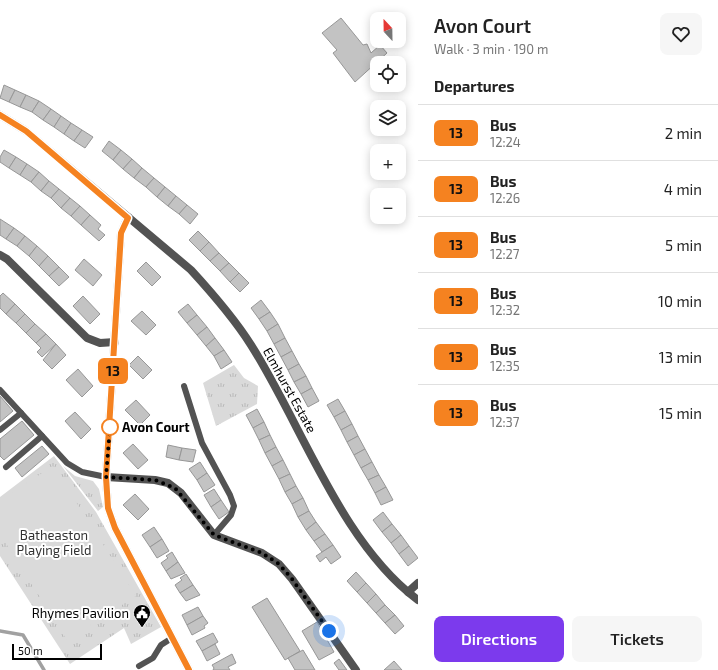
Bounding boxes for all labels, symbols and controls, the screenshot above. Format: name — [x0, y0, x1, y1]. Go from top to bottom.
north arrow — [370, 12, 406, 48]
map controls — [370, 12, 406, 224]
button: heart — [660, 13, 702, 55]
text: Avon Court — [434, 14, 531, 37]
text: Walk · 3 min · 190 m — [434, 41, 548, 57]
button: locate — [370, 56, 406, 92]
text: Departures — [434, 77, 514, 95]
button: layers — [370, 100, 406, 136]
text: Bus — [490, 116, 516, 134]
text: 13 — [449, 124, 463, 141]
text: 2 min — [665, 124, 702, 142]
text: 12:24 — [490, 134, 521, 150]
button: + — [370, 144, 406, 180]
text: Bus — [490, 172, 516, 190]
text: 13 — [449, 180, 463, 197]
text: 4 min — [664, 180, 702, 198]
button: − — [370, 188, 406, 224]
text: 12:26 — [490, 190, 520, 206]
text: Bus — [490, 228, 516, 246]
text: 13 — [449, 236, 463, 253]
text: 5 min — [665, 236, 702, 254]
text: 12:27 — [490, 246, 520, 262]
text: Bus — [490, 284, 516, 302]
text: 13 — [449, 292, 463, 309]
text: 10 min — [658, 292, 702, 310]
text: 12:32 — [490, 302, 520, 318]
text: Bus — [490, 340, 516, 358]
street label: Elmhurst Estate — [260, 345, 320, 435]
text: 13 — [449, 348, 463, 365]
text: 13 min — [659, 348, 702, 366]
line badge: 13 — [95, 358, 131, 384]
text: 12:35 — [490, 358, 520, 374]
text: 13 — [106, 362, 120, 379]
text: Bus — [490, 396, 516, 414]
text: 13 — [449, 404, 463, 421]
text: 15 min — [659, 404, 702, 422]
text: 12:37 — [490, 414, 519, 430]
marker: Avon Court — [101, 418, 119, 436]
place label: Avon Court — [122, 419, 190, 435]
park label: Batheaston Playing Field — [17, 527, 92, 558]
public building icon: Rhymes Pavilion — [132, 603, 152, 628]
place label: Rhymes Pavilion — [32, 605, 129, 621]
button: Directions — [434, 616, 564, 662]
button: Tickets — [572, 616, 702, 662]
your location — [319, 621, 339, 641]
scale bar — [12, 642, 102, 661]
text: 50 m — [18, 644, 43, 657]

